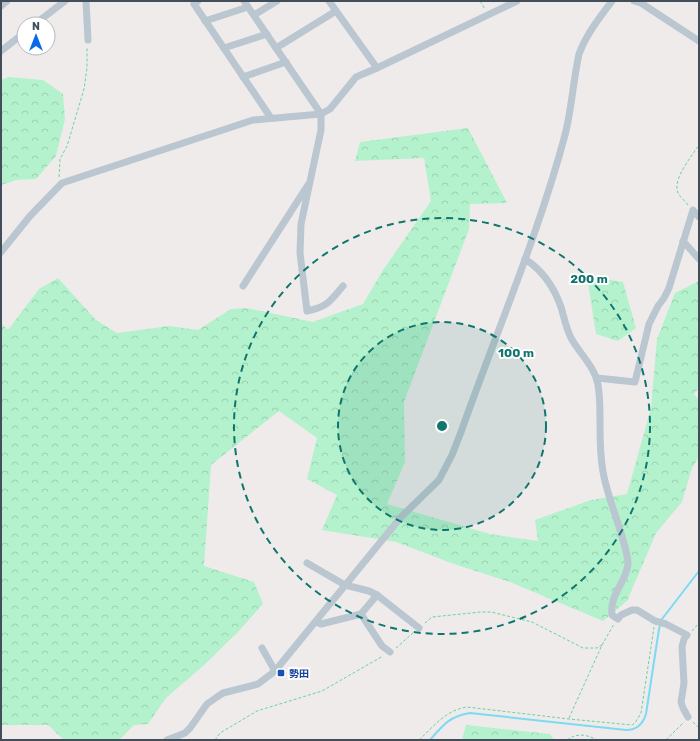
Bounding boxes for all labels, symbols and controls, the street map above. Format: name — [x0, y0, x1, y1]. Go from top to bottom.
north arrow — [16, 16, 56, 56]
text: N — [32, 20, 40, 33]
text: 200 m — [570, 272, 608, 286]
text: 100 m — [498, 346, 534, 360]
centre of rings — [435, 419, 449, 433]
marker: 勢田 — [276, 668, 286, 678]
place label: 勢田 — [289, 668, 309, 680]

